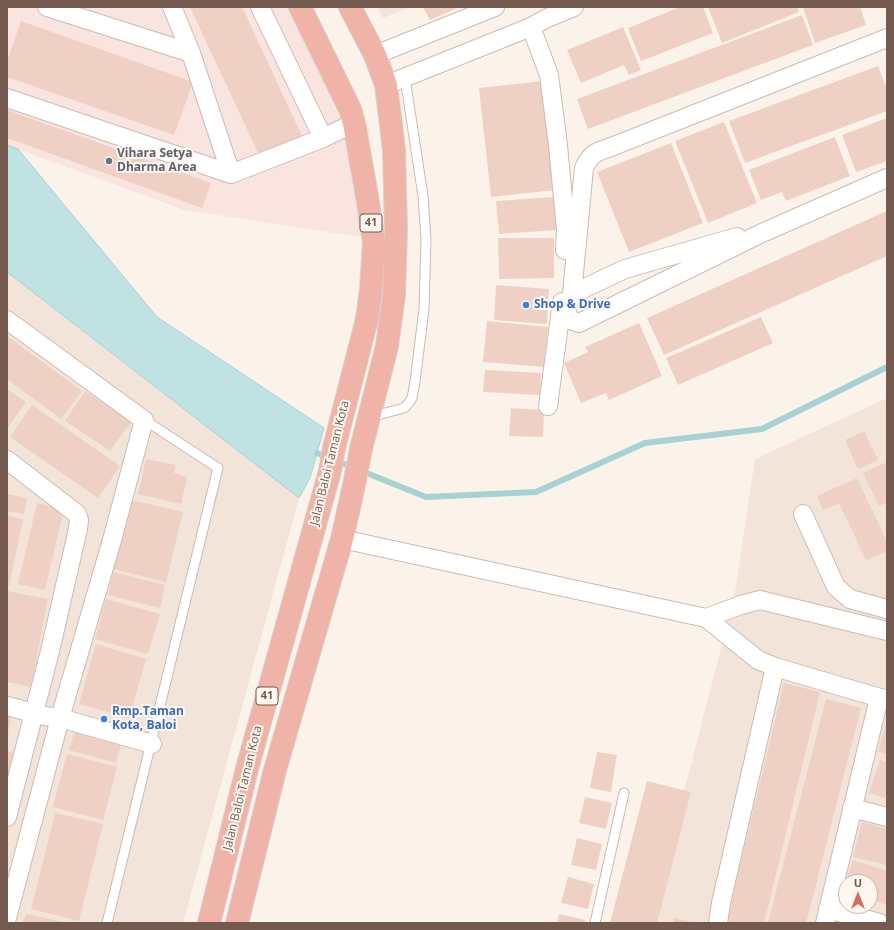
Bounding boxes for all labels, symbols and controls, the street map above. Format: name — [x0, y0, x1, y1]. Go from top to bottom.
place label: Vihara Setya Dharma Area — [117, 147, 197, 175]
marker: Vihara Setya Dharma Area — [104, 156, 114, 166]
road number: 41 — [360, 214, 382, 232]
place label: Shop & Drive — [534, 298, 611, 312]
marker: Shop & Drive — [521, 300, 531, 310]
street label: Jalan Baloi Taman Kota — [308, 399, 352, 527]
road number: 41 — [256, 687, 278, 705]
place label: Rmp.Taman Kota, Baloi — [112, 705, 184, 733]
marker: Rmp.Taman Kota, Baloi — [99, 714, 109, 724]
street label: Jalan Baloi Taman Kota — [221, 724, 265, 852]
north arrow — [838, 874, 878, 914]
text: U — [854, 875, 862, 890]

